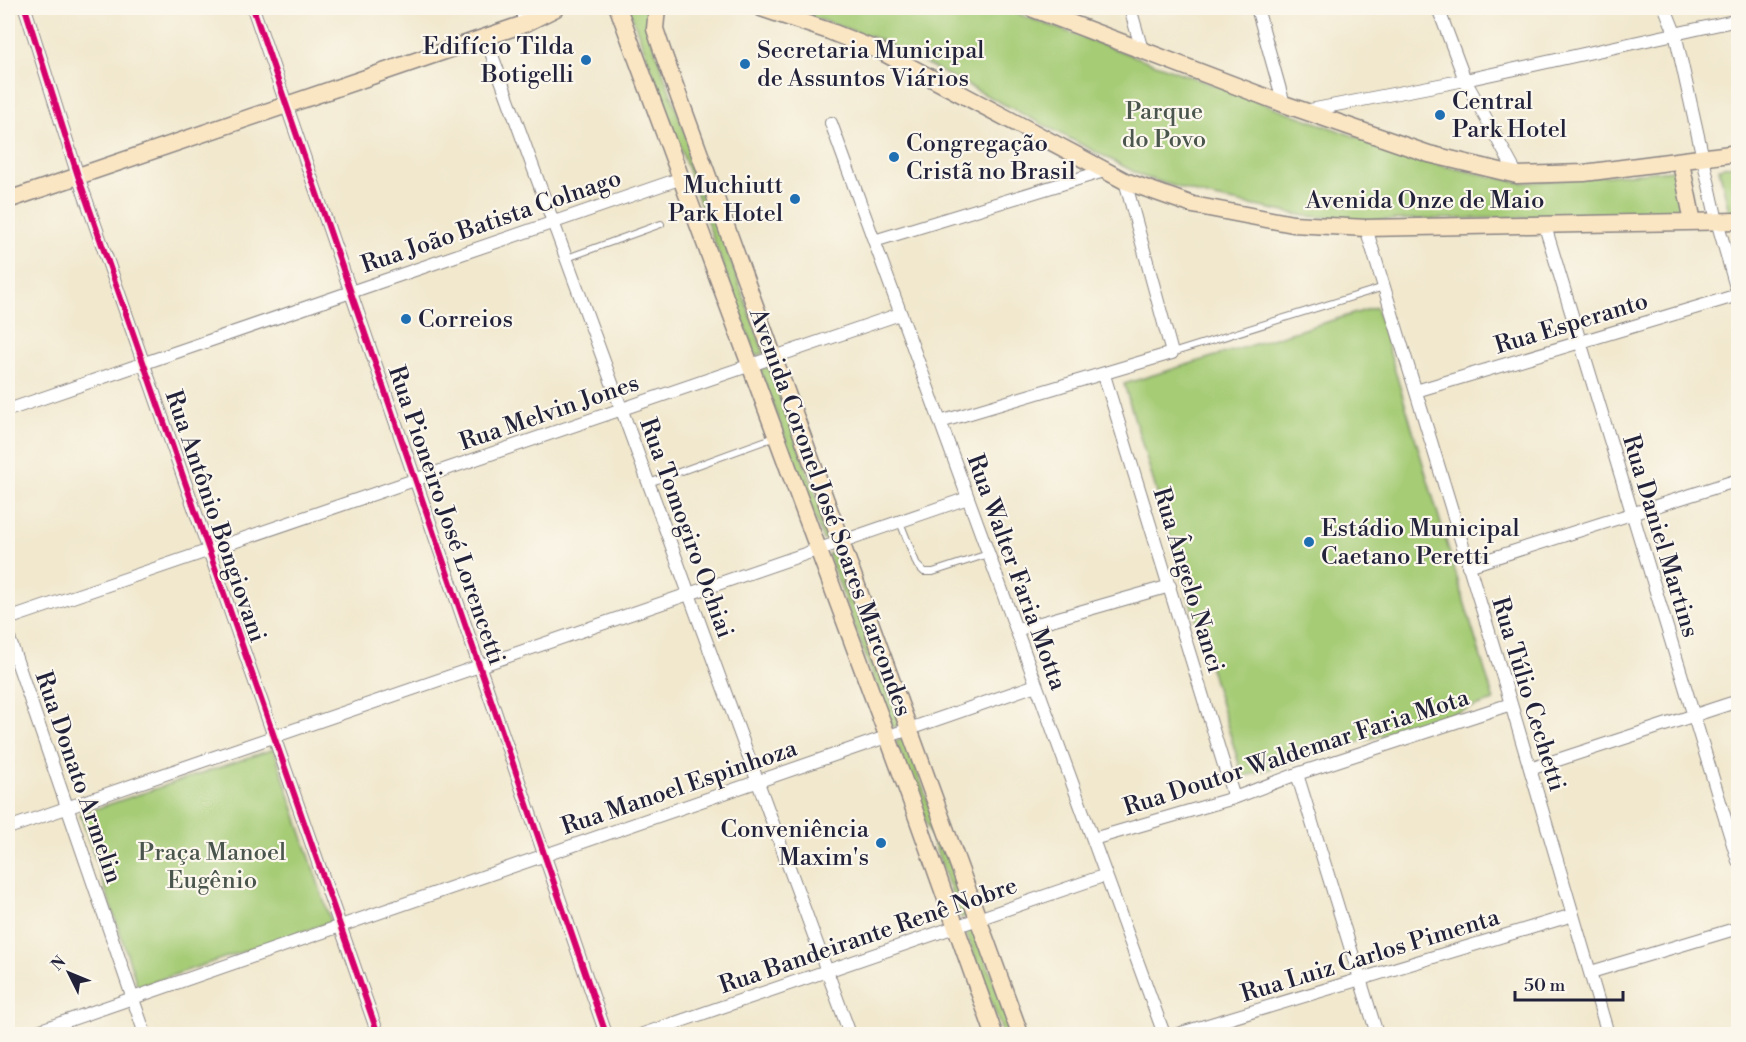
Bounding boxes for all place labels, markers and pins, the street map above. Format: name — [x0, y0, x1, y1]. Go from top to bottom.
place label: Edifício Tilda Botigelli — [423, 32, 575, 90]
place label: Secretaria Municipal de Assuntos Viários — [757, 36, 984, 94]
marker: Edifício Tilda Botigelli — [579, 53, 593, 67]
marker: Secretaria Municipal de Assuntos Viários — [738, 57, 752, 71]
place label: Central Park Hotel — [1452, 87, 1567, 145]
marker: Central Park Hotel — [1433, 108, 1447, 122]
place label: Congregação Cristã no Brasil — [906, 129, 1076, 187]
marker: Congregação Cristã no Brasil — [887, 150, 901, 164]
place label: Muchiutt Park Hotel — [668, 171, 783, 229]
marker: Muchiutt Park Hotel — [788, 192, 802, 206]
place label: Correios — [418, 305, 513, 335]
marker: Correios — [399, 312, 413, 326]
place label: Estádio Municipal Caetano Peretti — [1321, 514, 1520, 572]
marker: Estádio Municipal Caetano Peretti — [1302, 535, 1316, 549]
place label: Conveniência Maxim's — [720, 815, 870, 873]
marker: Conveniência Maxim's — [874, 836, 888, 850]

